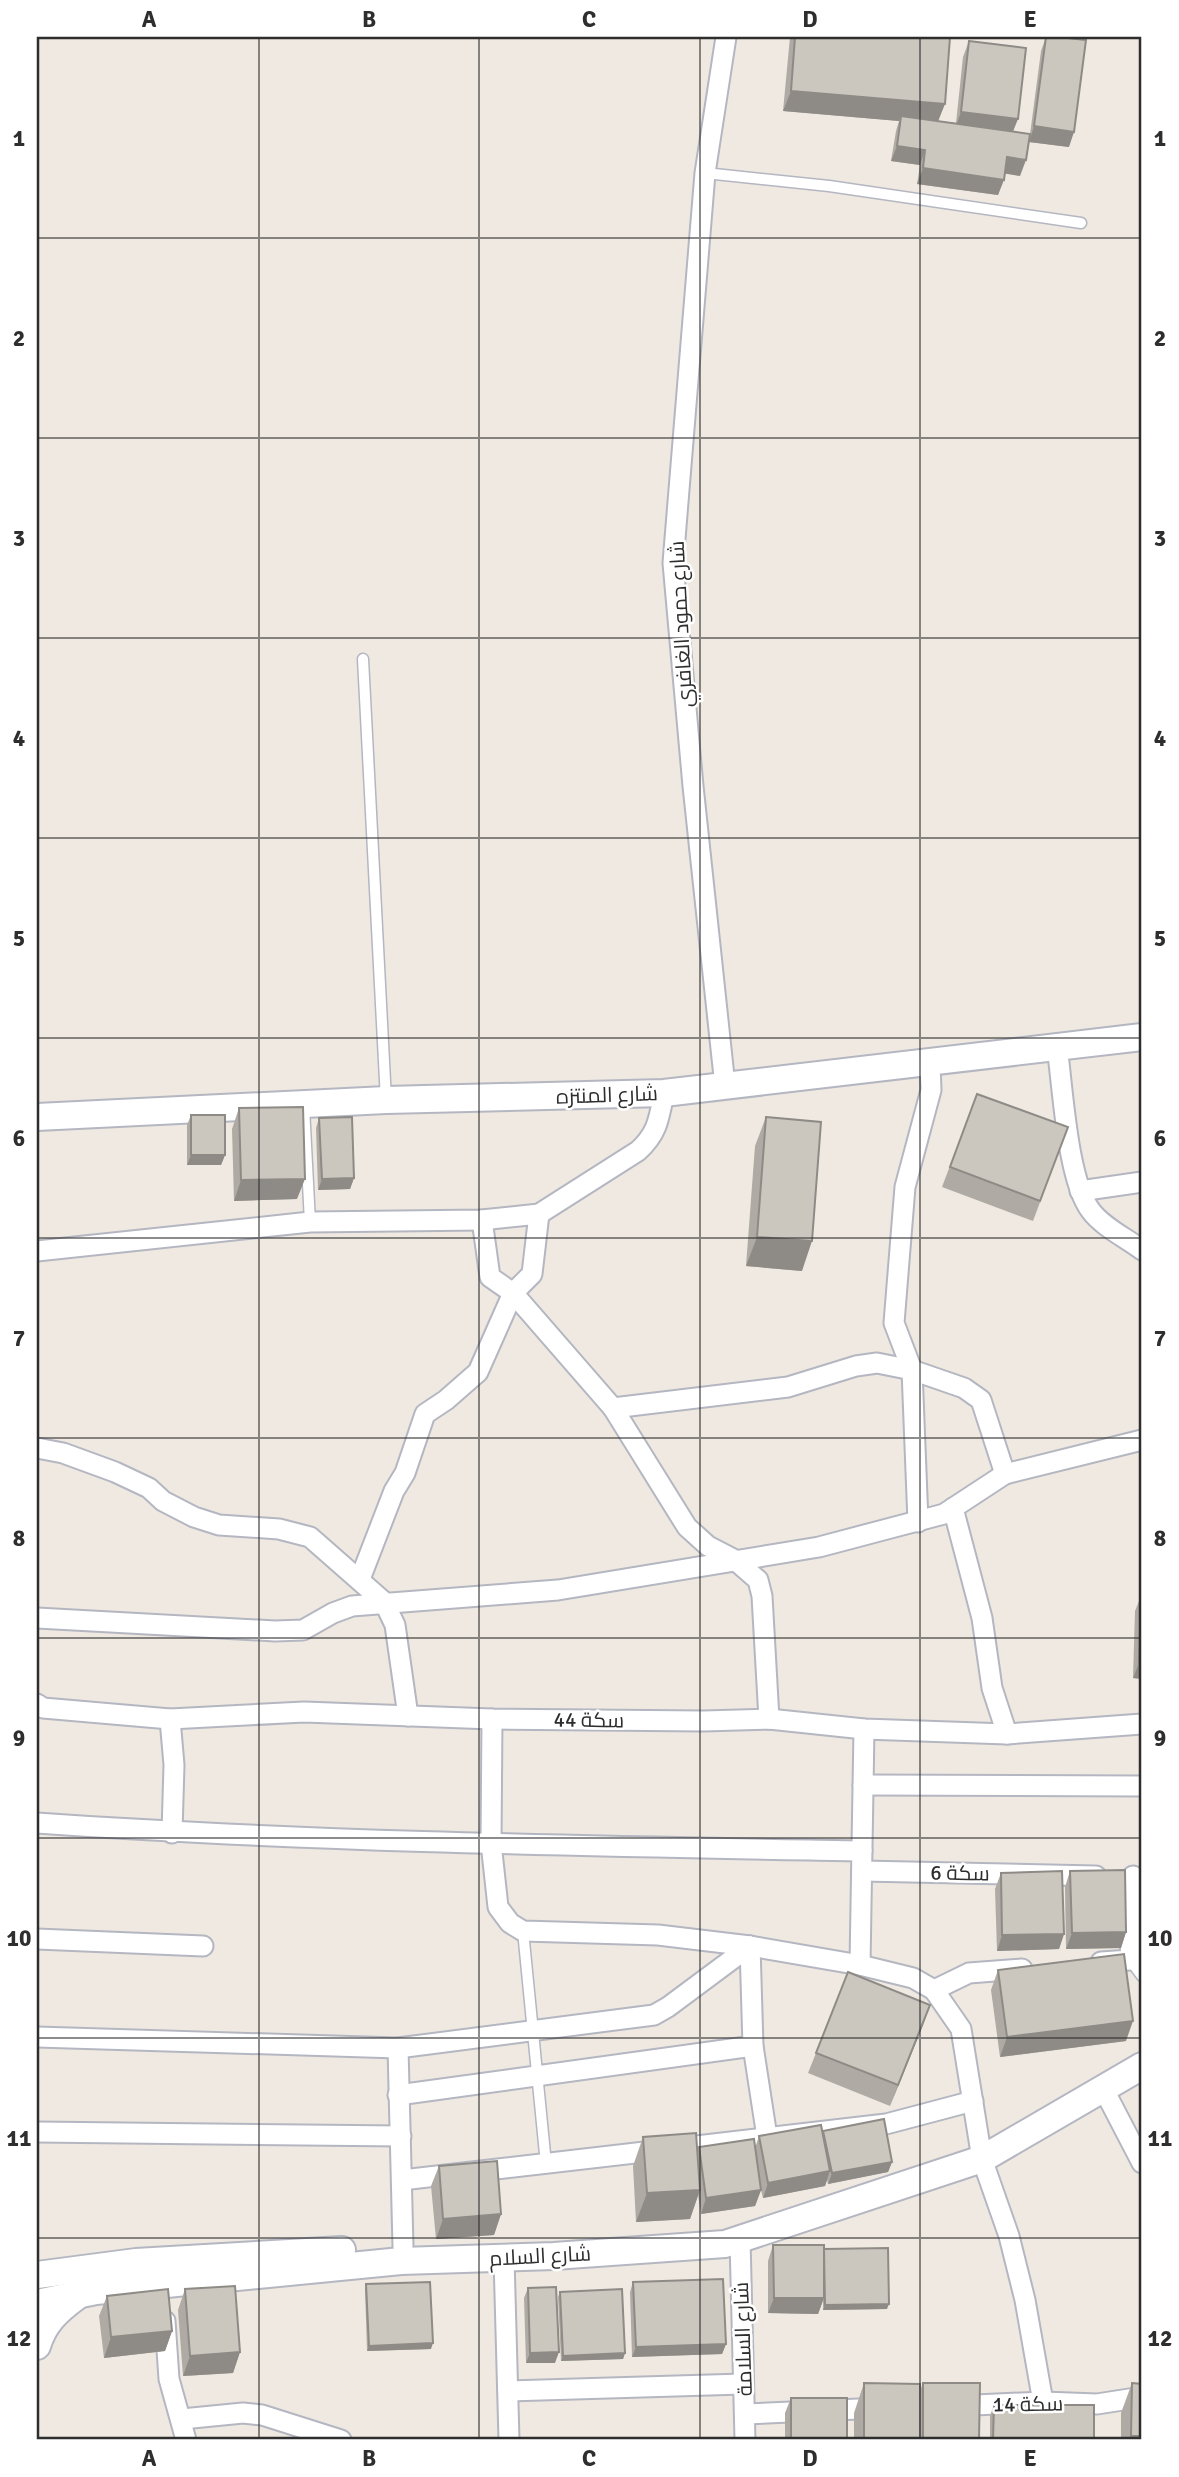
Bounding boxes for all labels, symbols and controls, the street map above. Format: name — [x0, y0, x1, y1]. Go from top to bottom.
text: A — [142, 5, 157, 34]
text: B — [362, 5, 376, 34]
text: C — [582, 5, 596, 34]
text: D — [802, 5, 818, 34]
text: E — [1023, 5, 1037, 34]
text: 1 — [13, 124, 25, 153]
text: 1 — [1154, 124, 1166, 153]
text: 2 — [13, 324, 25, 353]
text: 2 — [1154, 324, 1166, 353]
text: 3 — [13, 524, 25, 553]
text: 3 — [1154, 524, 1166, 553]
street label: شارع حمود الغافري — [664, 540, 701, 708]
text: 4 — [13, 724, 25, 753]
text: 4 — [1154, 724, 1166, 753]
text: 5 — [13, 924, 25, 953]
text: 5 — [1154, 924, 1166, 953]
street label: شارع المنتزه — [556, 1080, 658, 1111]
text: 6 — [13, 1124, 25, 1153]
text: 6 — [1154, 1124, 1166, 1153]
text: 7 — [13, 1324, 25, 1353]
text: 7 — [1154, 1324, 1166, 1353]
text: 8 — [13, 1524, 25, 1553]
text: 8 — [1154, 1524, 1166, 1553]
street label: سكة 44 — [553, 1706, 625, 1734]
text: 9 — [13, 1724, 25, 1753]
text: 9 — [1154, 1724, 1166, 1753]
street label: سكة 6 — [930, 1859, 990, 1887]
text: 10 — [7, 1924, 31, 1953]
text: 10 — [1148, 1924, 1172, 1953]
text: 11 — [7, 2124, 31, 2153]
text: 11 — [1148, 2124, 1172, 2153]
street label: شارع السلام — [488, 2240, 592, 2273]
street label: شارع السلامة — [728, 2281, 759, 2397]
text: 12 — [7, 2324, 31, 2353]
text: 12 — [1148, 2324, 1172, 2353]
street label: سكة 14 — [992, 2390, 1064, 2418]
text: A — [142, 2444, 157, 2473]
text: B — [362, 2444, 376, 2473]
text: C — [582, 2444, 596, 2473]
text: D — [802, 2444, 818, 2473]
text: E — [1023, 2444, 1037, 2473]

